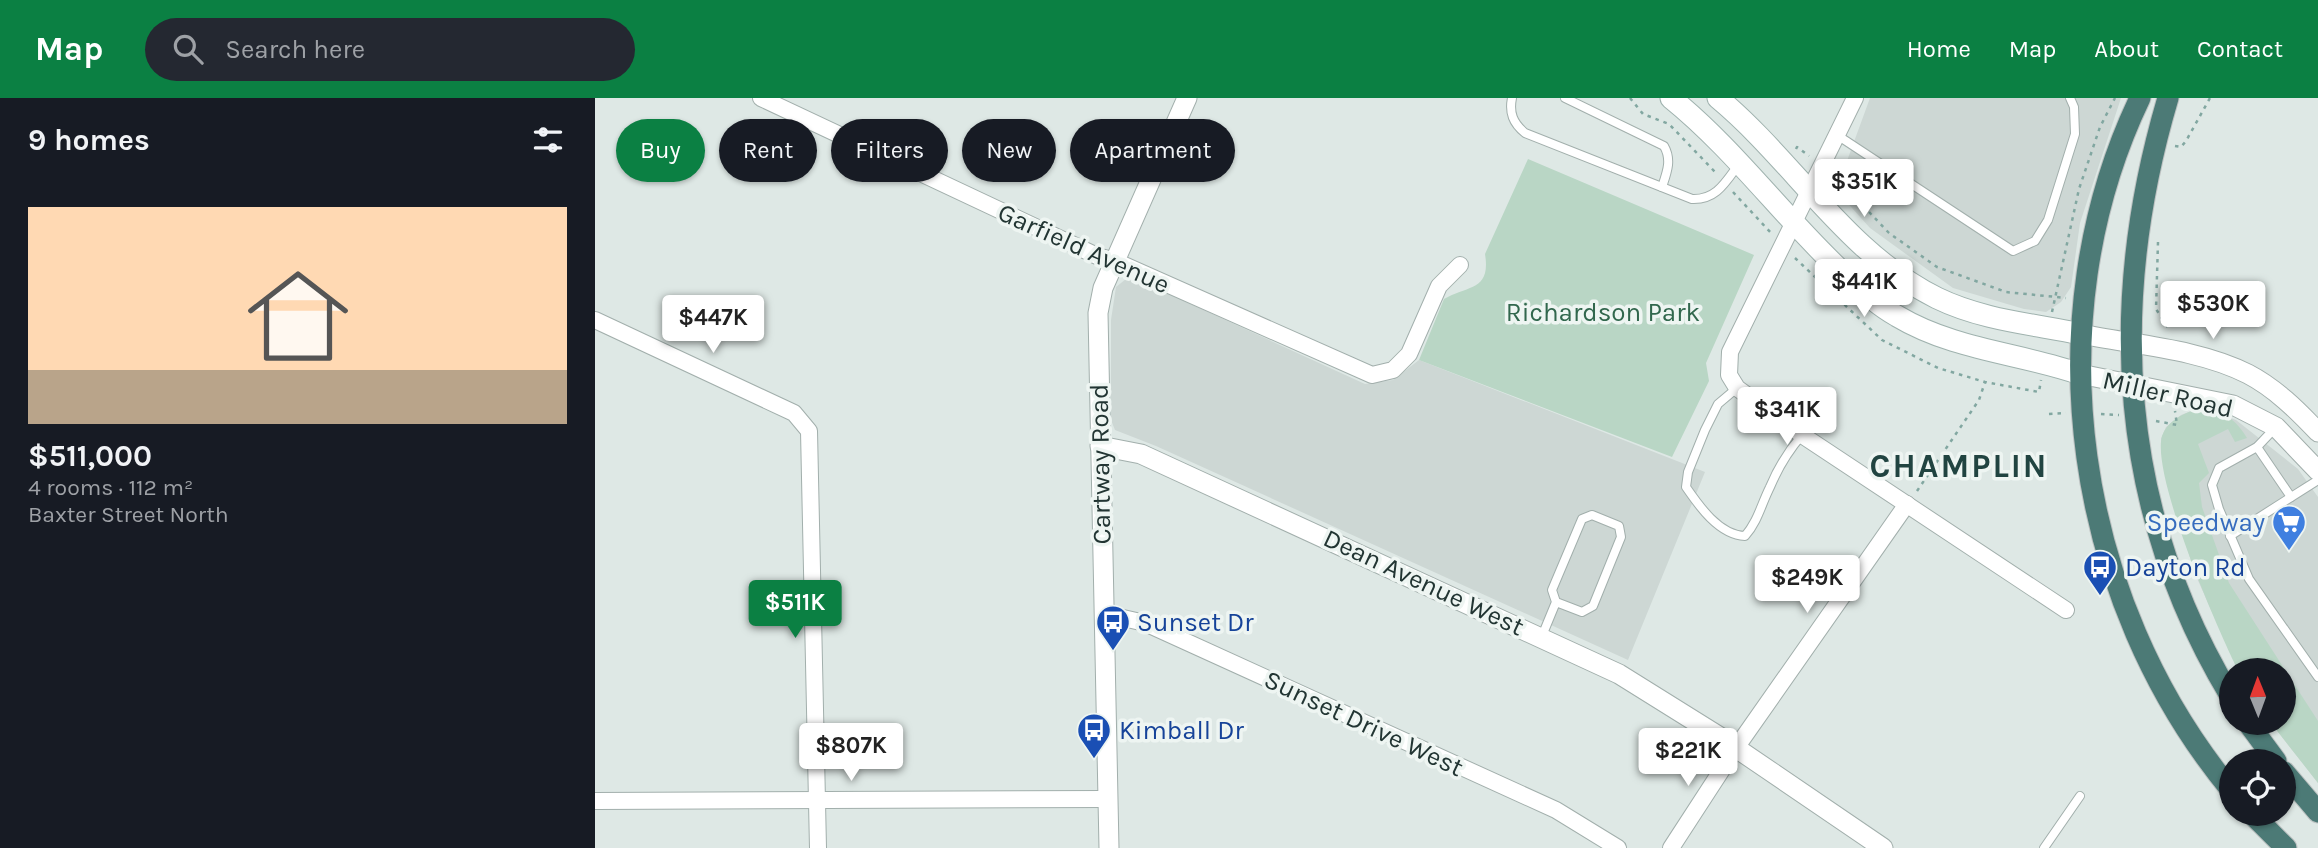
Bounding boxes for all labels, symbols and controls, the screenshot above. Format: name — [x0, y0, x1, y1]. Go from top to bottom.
search box — [145, 18, 635, 81]
text: Map — [35, 30, 103, 68]
icon: search — [169, 30, 207, 68]
text: Search here — [225, 34, 365, 65]
text: Home — [1907, 35, 1971, 63]
text: Map — [2009, 35, 2056, 63]
text: About — [2094, 35, 2159, 63]
text: Contact — [2197, 35, 2283, 63]
chip: Buy — [616, 119, 705, 182]
chip: Rent — [719, 119, 817, 182]
chip: Filters — [831, 119, 948, 182]
chip: New — [962, 119, 1056, 182]
chip: Apartment — [1070, 119, 1235, 182]
icon: filters — [529, 121, 567, 159]
text: 9 homes — [28, 122, 150, 158]
pin: $351K — [1815, 159, 1913, 219]
text: $351K — [1831, 168, 1897, 195]
street label: Garfield Avenue — [993, 197, 1175, 300]
icon: home — [235, 253, 361, 379]
pin: $441K — [1815, 260, 1913, 319]
text: $441K — [1831, 268, 1897, 295]
pin: $530K — [2164, 282, 2262, 341]
text: $530K — [2176, 290, 2250, 317]
pin: $447K — [664, 296, 762, 355]
park label: Richardson Park — [1506, 297, 1700, 328]
text: $447K — [678, 304, 748, 331]
street label: Miller Road — [2100, 364, 2236, 425]
street label: Cartway Road — [1084, 383, 1117, 545]
pin: $341K — [1738, 388, 1836, 447]
text: $341K — [1753, 396, 1821, 423]
text: $511,000 — [28, 438, 152, 474]
district label: CHAMPLIN — [1870, 447, 2048, 485]
text: 4 rooms · 112 m² — [28, 474, 193, 501]
text: Baxter Street North — [28, 501, 229, 528]
supermarket icon: Speedway — [2270, 503, 2308, 552]
place label: Speedway — [2147, 507, 2265, 538]
street label: Dean Avenue West — [1319, 522, 1529, 643]
bus stop icon: Dayton Rd — [2081, 548, 2119, 597]
place label: Dayton Rd — [2125, 552, 2246, 583]
pin: $249K — [1758, 556, 1856, 615]
text: $249K — [1771, 564, 1843, 591]
pin: $511K — [746, 580, 844, 640]
text: $511K — [765, 589, 825, 616]
bus stop icon: Sunset Dr — [1094, 603, 1132, 652]
place label: Sunset Dr — [1137, 607, 1254, 638]
north arrow — [2219, 658, 2296, 735]
map controls — [2219, 658, 2296, 826]
street label: Sunset Drive West — [1259, 664, 1469, 783]
bus stop icon: Kimball Dr — [1075, 711, 1113, 760]
place label: Kimball Dr — [1119, 715, 1244, 746]
pin: $807K — [802, 724, 900, 783]
pin: $221K — [1639, 728, 1737, 788]
text: $807K — [815, 732, 887, 759]
text: $221K — [1655, 737, 1721, 764]
button: locate — [2219, 749, 2296, 826]

